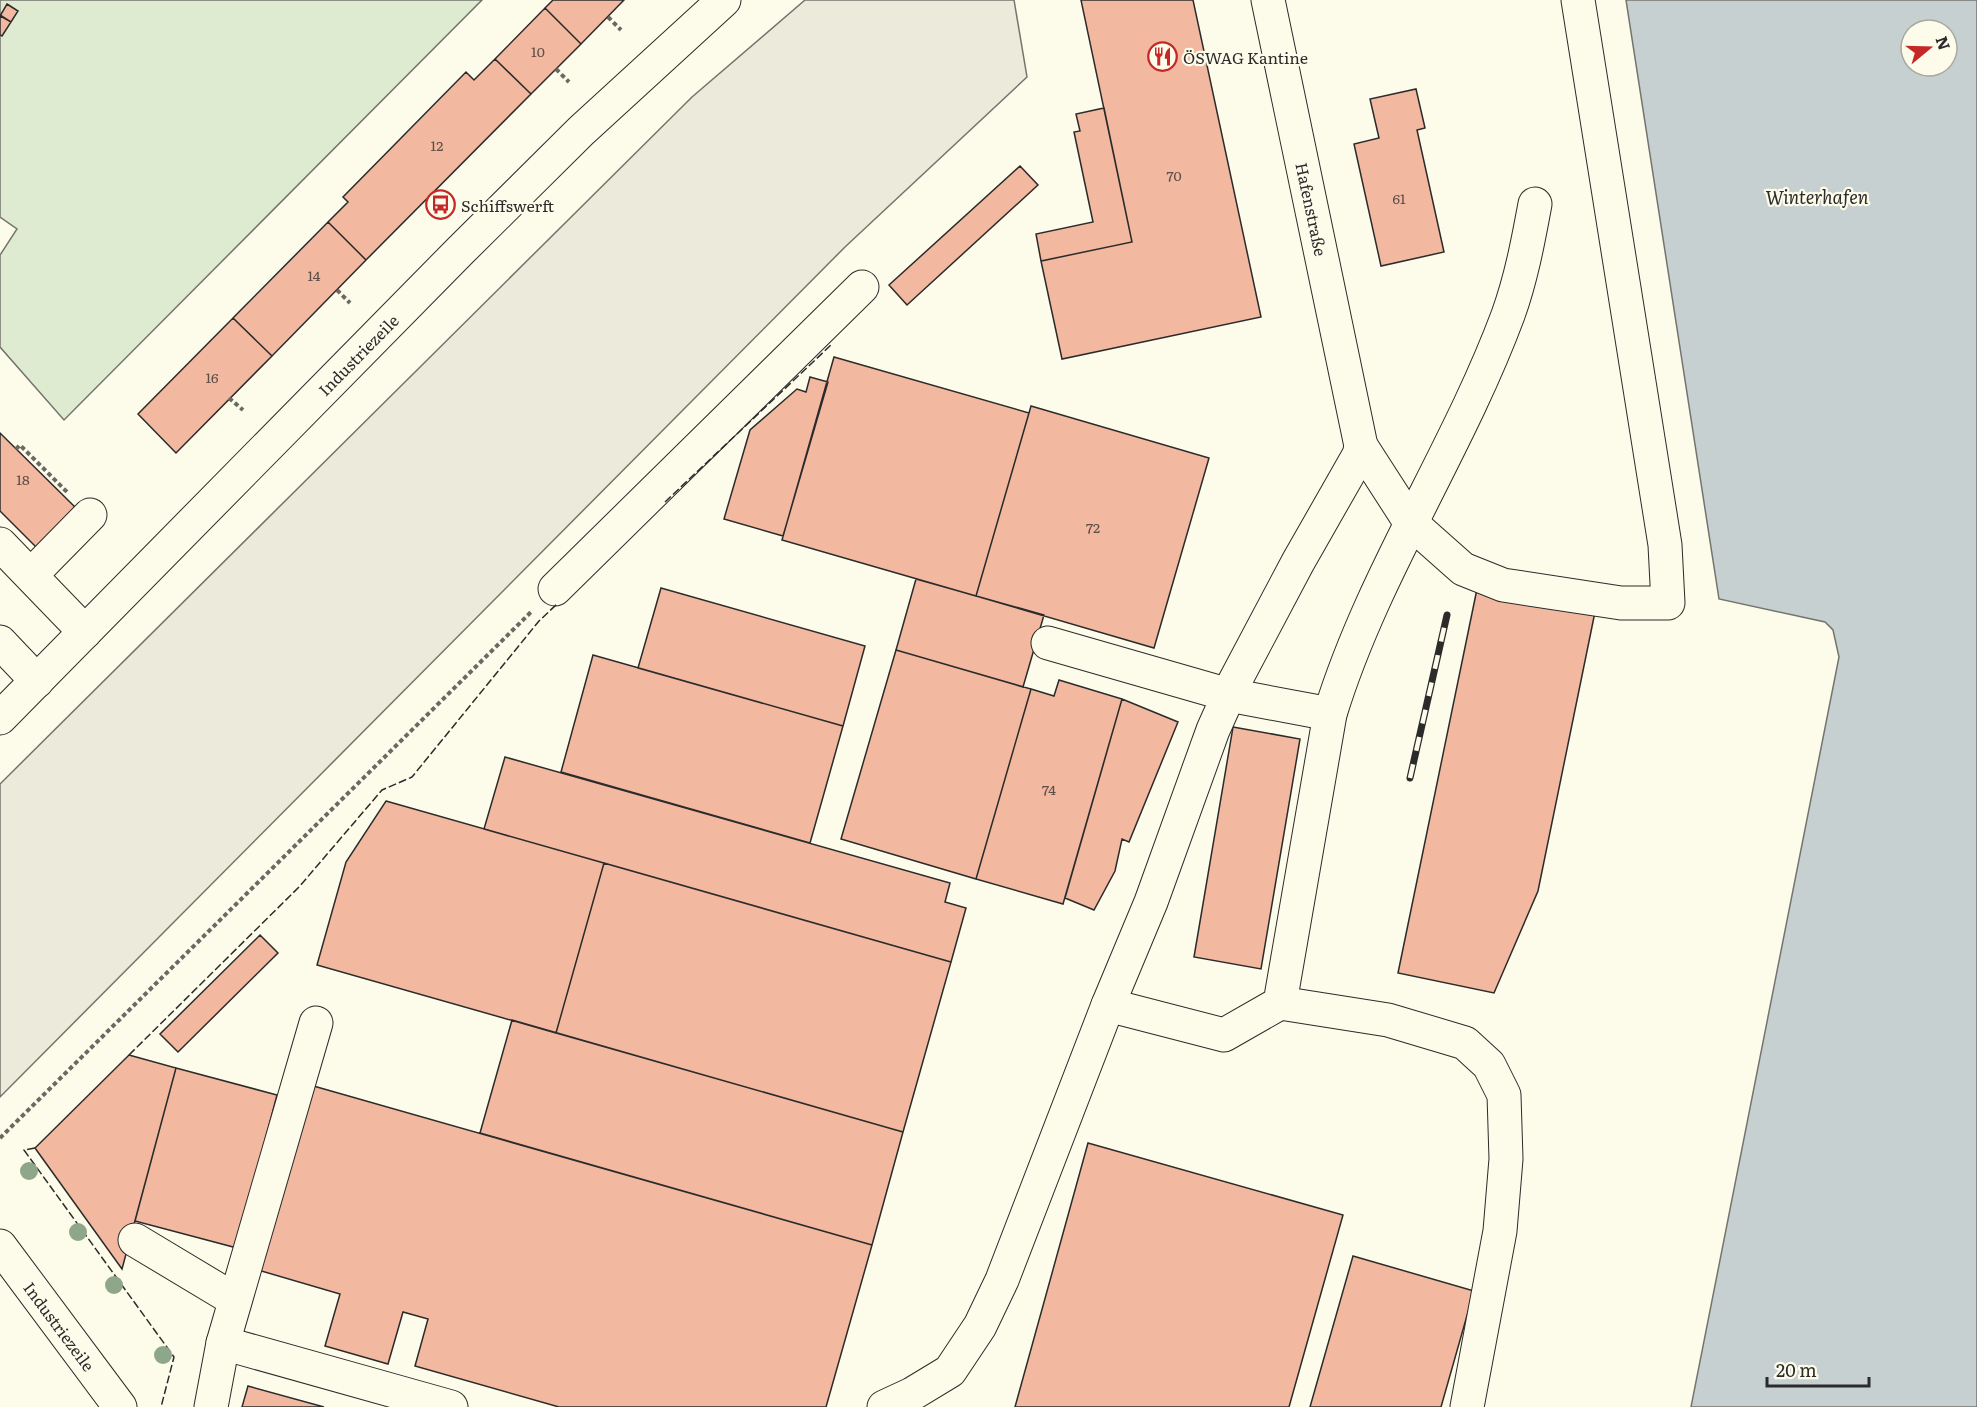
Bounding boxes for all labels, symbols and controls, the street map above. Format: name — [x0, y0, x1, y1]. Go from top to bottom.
north arrow — [1899, 18, 1959, 78]
text: N — [1931, 33, 1958, 53]
house number: 10 — [531, 41, 545, 61]
restaurant icon: ÖSWAG Kantine — [1146, 41, 1178, 73]
place label: ÖSWAG Kantine — [1183, 45, 1308, 69]
house number: 12 — [431, 135, 443, 155]
street label: Hafenstraße — [1290, 160, 1334, 258]
house number: 70 — [1166, 165, 1182, 185]
water label: Winterhafen — [1766, 183, 1869, 210]
house number: 61 — [1392, 188, 1406, 208]
bus stop icon: Schiffswerft — [424, 189, 456, 221]
place label: Schiffswerft — [461, 193, 554, 217]
house number: 14 — [308, 265, 321, 285]
street label: Industriezeile — [312, 308, 404, 401]
house number: 16 — [205, 367, 219, 387]
house number: 18 — [16, 469, 30, 489]
house number: 72 — [1086, 517, 1100, 537]
house number: 74 — [1042, 779, 1056, 799]
street label: Industriezeile — [18, 1276, 101, 1376]
scale bar — [1767, 1350, 1869, 1388]
text: 20 m — [1776, 1356, 1817, 1383]

